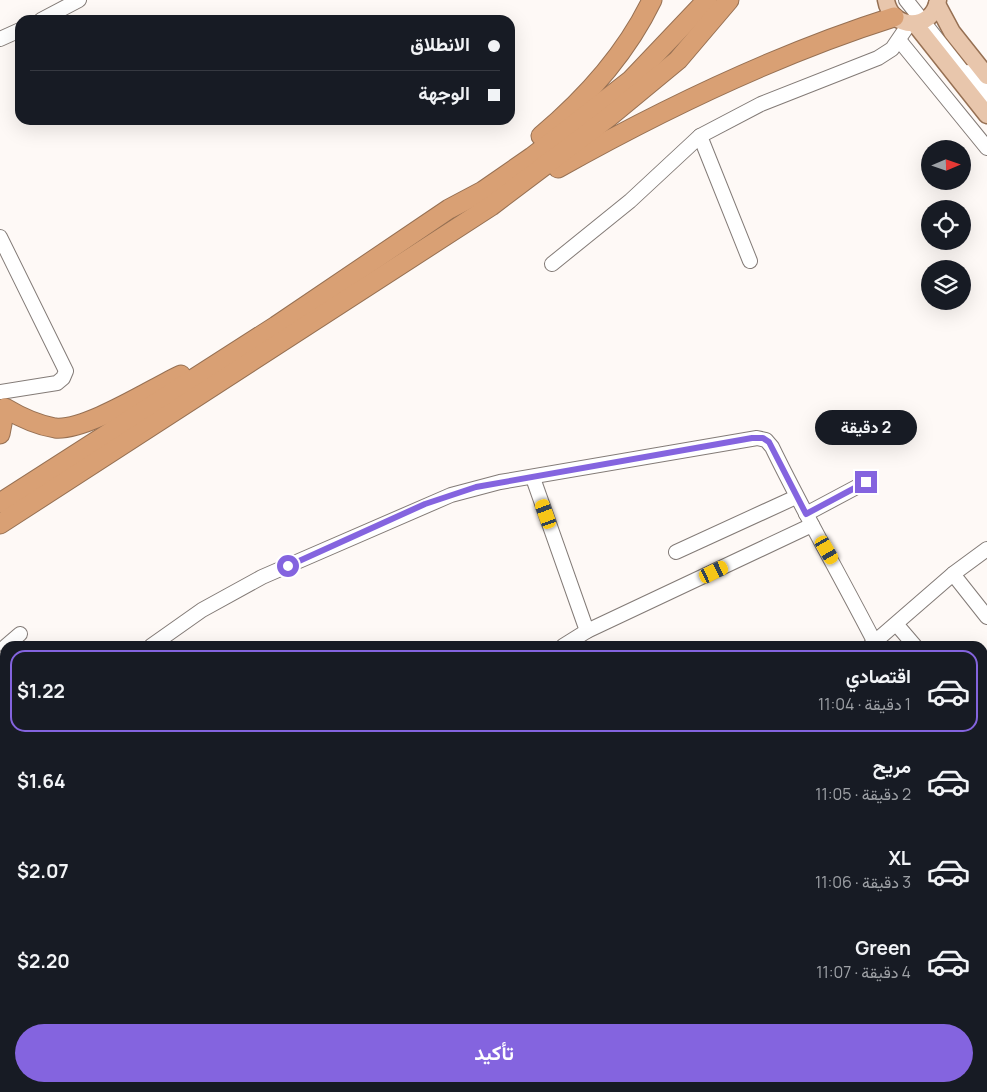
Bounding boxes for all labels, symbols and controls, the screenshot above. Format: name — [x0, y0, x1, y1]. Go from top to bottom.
text: الانطلاق — [410, 31, 470, 57]
text: الوجهة — [418, 80, 470, 106]
north arrow — [921, 140, 971, 190]
map controls — [921, 140, 971, 310]
button: locate — [921, 200, 971, 250]
button: layers — [921, 260, 971, 310]
callout: 2 دقيقة — [815, 410, 917, 444]
text: 2 دقيقة — [841, 416, 891, 438]
route end — [855, 471, 877, 493]
car — [533, 497, 558, 531]
car — [813, 533, 840, 567]
route start — [277, 555, 299, 577]
car — [697, 559, 730, 585]
text: اقتصادي — [846, 663, 911, 689]
icon: car — [926, 669, 971, 714]
text: $1.22 — [17, 678, 65, 704]
text: 1 دقيقة · 11:04 — [818, 693, 911, 715]
text: مريح — [873, 753, 911, 779]
icon: car — [926, 759, 971, 804]
text: $1.64 — [17, 768, 66, 794]
text: 2 دقيقة · 11:05 — [815, 783, 911, 805]
text: XL — [888, 845, 911, 871]
icon: car — [926, 849, 971, 894]
text: $2.07 — [17, 858, 69, 884]
text: 3 دقيقة · 11:06 — [815, 871, 911, 893]
text: Green — [855, 935, 911, 961]
icon: car — [926, 939, 971, 984]
text: $2.20 — [17, 948, 70, 974]
text: 4 دقيقة · 11:07 — [816, 961, 911, 983]
button: تأكيد — [15, 1024, 973, 1082]

